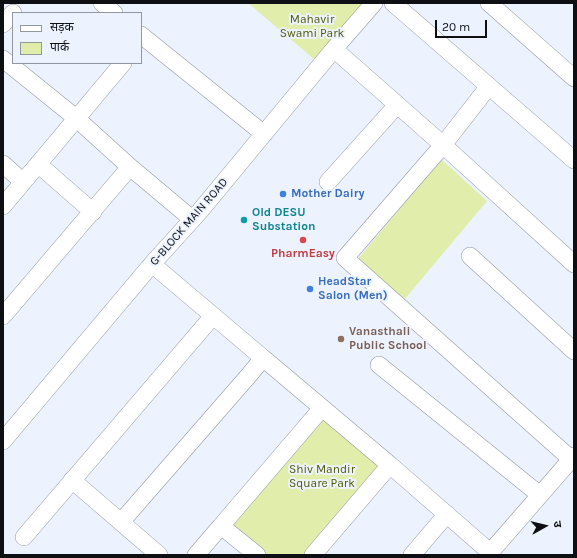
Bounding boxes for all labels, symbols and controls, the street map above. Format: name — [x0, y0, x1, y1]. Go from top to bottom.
legend — [12, 12, 142, 64]
scale bar — [437, 12, 489, 38]
park label: Mahavir Swami Park — [280, 13, 344, 41]
text: सड़क — [50, 20, 74, 34]
text: 20 m — [442, 20, 470, 34]
text: पार्क — [50, 40, 69, 54]
street label: G-BLOCK MAIN ROAD — [147, 175, 231, 269]
place label: Mother Dairy — [291, 187, 365, 201]
marker: Mother Dairy — [278, 189, 288, 199]
place label: Old DESU Substation — [252, 206, 316, 234]
marker: Old DESU Substation — [239, 215, 249, 225]
marker: PharmEasy — [298, 235, 308, 245]
place label: PharmEasy — [271, 247, 335, 261]
place label: HeadStar Salon (Men) — [318, 275, 388, 303]
marker: HeadStar Salon (Men) — [305, 284, 315, 294]
place label: Vanasthali Public School — [349, 325, 427, 353]
marker: Vanasthali Public School — [336, 334, 346, 344]
park label: Shiv Mandir Square Park — [289, 463, 355, 491]
north arrow — [525, 506, 565, 546]
text: उ — [550, 520, 564, 528]

